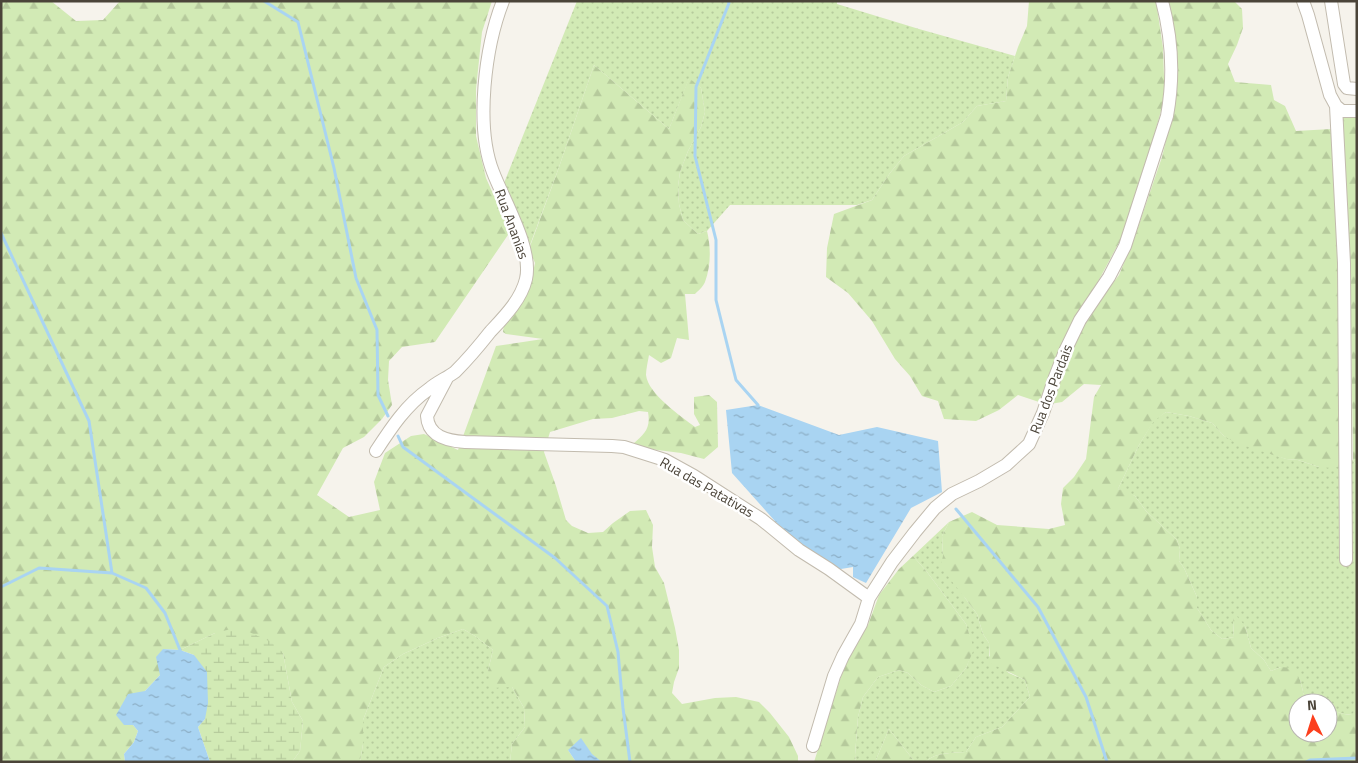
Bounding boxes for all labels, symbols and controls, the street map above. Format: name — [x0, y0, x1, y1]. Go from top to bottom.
street label: Rua Ananias — [490, 186, 535, 262]
street label: Rua dos Pardais — [1024, 341, 1077, 437]
street label: Rua das Patativas — [656, 451, 758, 522]
north arrow — [1288, 693, 1338, 743]
text: N — [1306, 694, 1318, 715]

